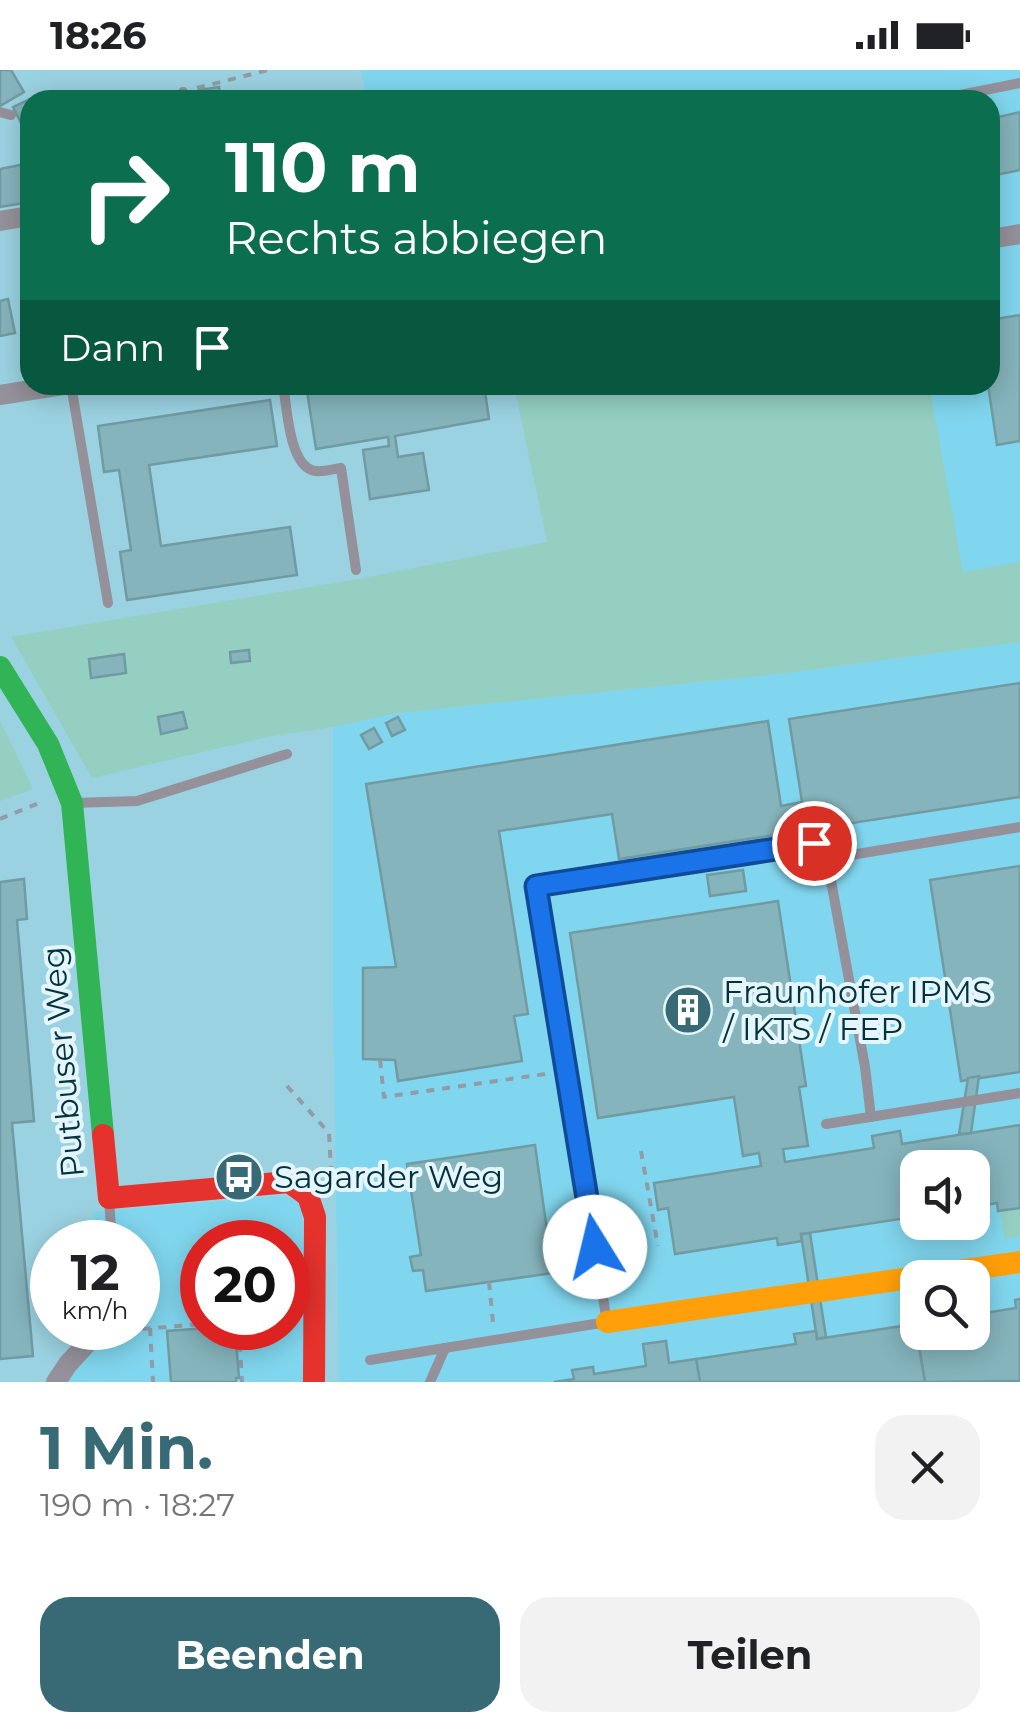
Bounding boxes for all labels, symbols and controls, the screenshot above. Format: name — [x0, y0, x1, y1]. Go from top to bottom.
text: 18:26 — [50, 12, 147, 59]
text: 110 m — [225, 124, 421, 210]
icon: right — [60, 130, 190, 260]
text: Rechts abbiegen — [225, 210, 607, 265]
icon: arrive — [185, 320, 240, 375]
text: Dann — [60, 324, 165, 371]
pin — [772, 801, 857, 886]
icon: arrive — [787, 816, 842, 871]
street label: Putbuser Weg — [33, 945, 92, 1179]
place label: Fraunhofer IPMS / IKTS / FEP — [722, 972, 992, 1048]
building icon: Fraunhofer IPMS / IKTS / FEP — [662, 984, 714, 1036]
map controls — [900, 1150, 990, 1350]
button: sound — [900, 1150, 990, 1240]
bus stop icon: Sagarder Weg — [213, 1151, 265, 1203]
place label: Sagarder Weg — [274, 1157, 503, 1196]
position arrow — [543, 1195, 647, 1299]
speed limit sign: 20 — [180, 1220, 310, 1350]
text: 12 — [70, 1242, 120, 1303]
button: search — [900, 1260, 990, 1350]
text: km/h — [62, 1295, 128, 1325]
text: 1 Min. — [40, 1411, 213, 1484]
button: close — [875, 1415, 980, 1520]
text: 190 m · 18:27 — [40, 1485, 235, 1524]
button: Beenden — [40, 1597, 500, 1712]
button: Teilen — [520, 1597, 980, 1712]

